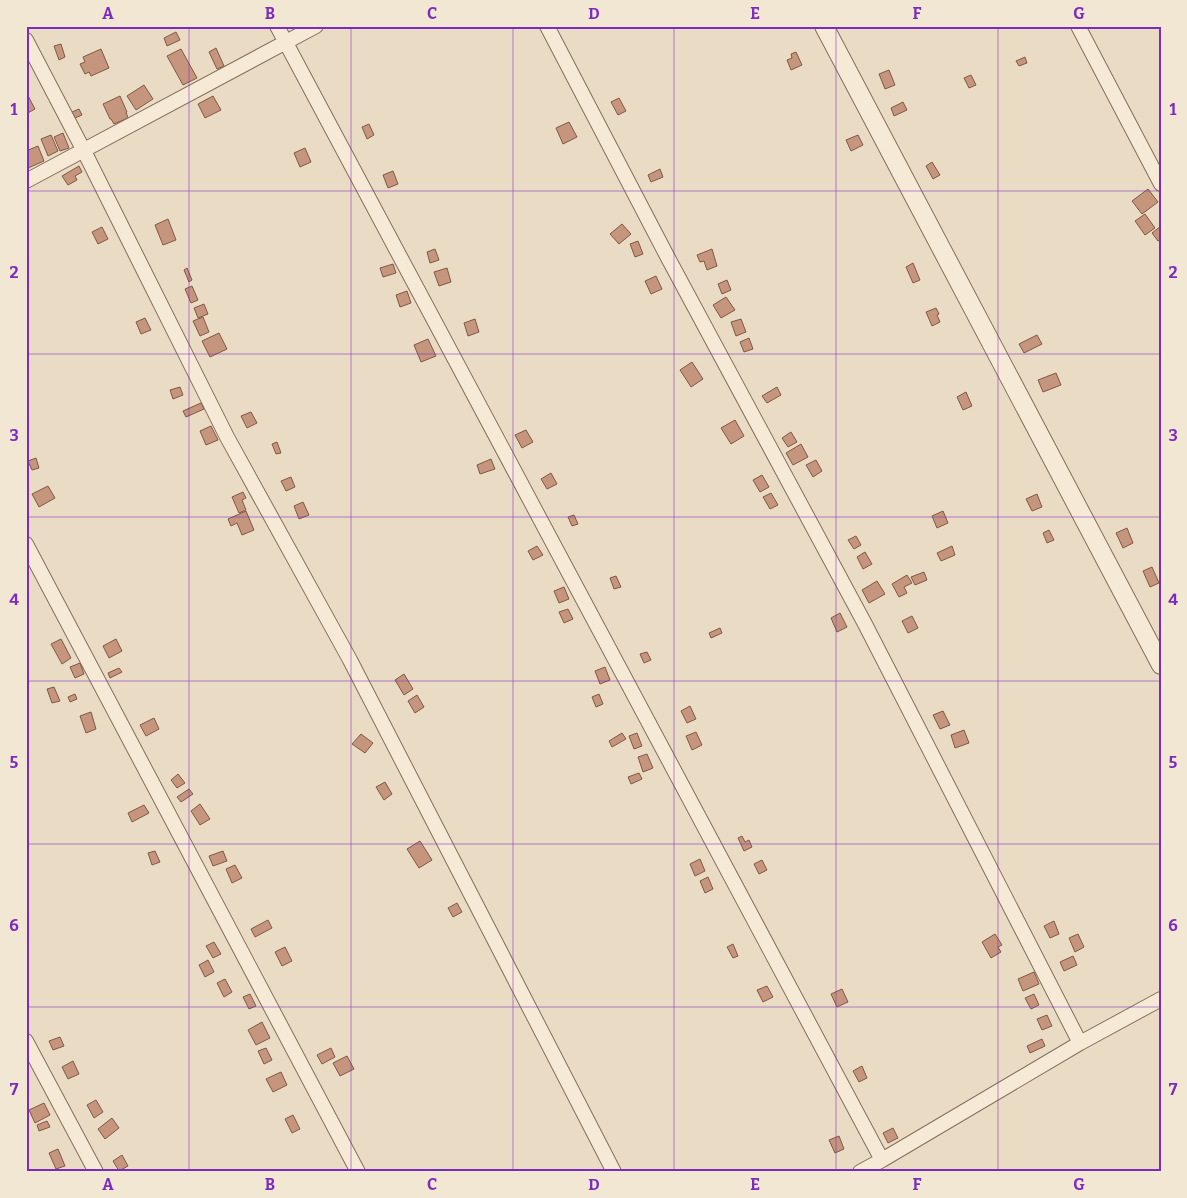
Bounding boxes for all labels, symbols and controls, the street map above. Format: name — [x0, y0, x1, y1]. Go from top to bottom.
text: A — [102, 4, 114, 23]
text: B — [265, 4, 275, 23]
text: C — [427, 4, 437, 23]
text: D — [588, 4, 600, 23]
text: E — [750, 4, 760, 23]
text: F — [913, 4, 922, 23]
text: G — [1073, 4, 1085, 23]
text: 1 — [11, 100, 18, 119]
text: 1 — [1170, 100, 1177, 119]
text: 2 — [9, 263, 19, 282]
text: 2 — [1168, 263, 1178, 282]
text: 3 — [9, 426, 19, 445]
text: 3 — [1168, 426, 1178, 445]
text: 4 — [9, 590, 19, 609]
text: 4 — [1168, 590, 1178, 609]
text: 5 — [10, 753, 19, 772]
text: 5 — [1169, 753, 1178, 772]
text: 6 — [9, 916, 19, 935]
text: 6 — [1168, 916, 1178, 935]
text: 7 — [10, 1080, 19, 1099]
text: 7 — [1169, 1080, 1178, 1099]
text: A — [102, 1175, 114, 1194]
text: B — [265, 1175, 275, 1194]
text: C — [427, 1175, 437, 1194]
text: D — [588, 1175, 600, 1194]
text: E — [750, 1175, 760, 1194]
text: F — [913, 1175, 922, 1194]
text: G — [1073, 1175, 1085, 1194]

